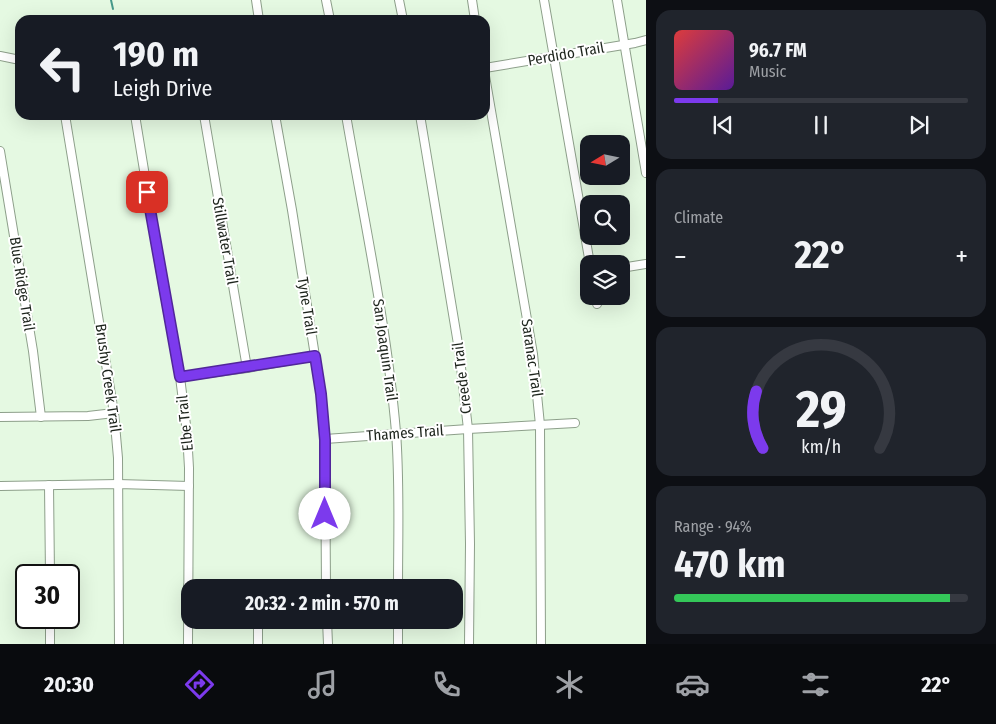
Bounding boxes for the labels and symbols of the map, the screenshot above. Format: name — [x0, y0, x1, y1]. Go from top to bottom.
street label: Perdido Trail — [526, 38, 606, 70]
north arrow — [580, 135, 630, 185]
pin — [126, 171, 168, 213]
street label: Stillwater Trail — [208, 196, 242, 286]
street label: Blue Ridge Trail — [6, 236, 38, 332]
street label: Tyne Trail — [294, 276, 320, 336]
street label: San Joaquin Trail — [369, 298, 401, 402]
street label: Saranac Trail — [518, 318, 546, 398]
street label: Brushy Creek Trail — [91, 322, 125, 434]
street label: Creede Trail — [449, 341, 475, 415]
street label: Elbe Trail — [173, 394, 197, 452]
street label: Thames Trail — [366, 421, 444, 445]
position arrow — [298, 487, 350, 539]
speed limit sign: 30 — [15, 564, 80, 629]

